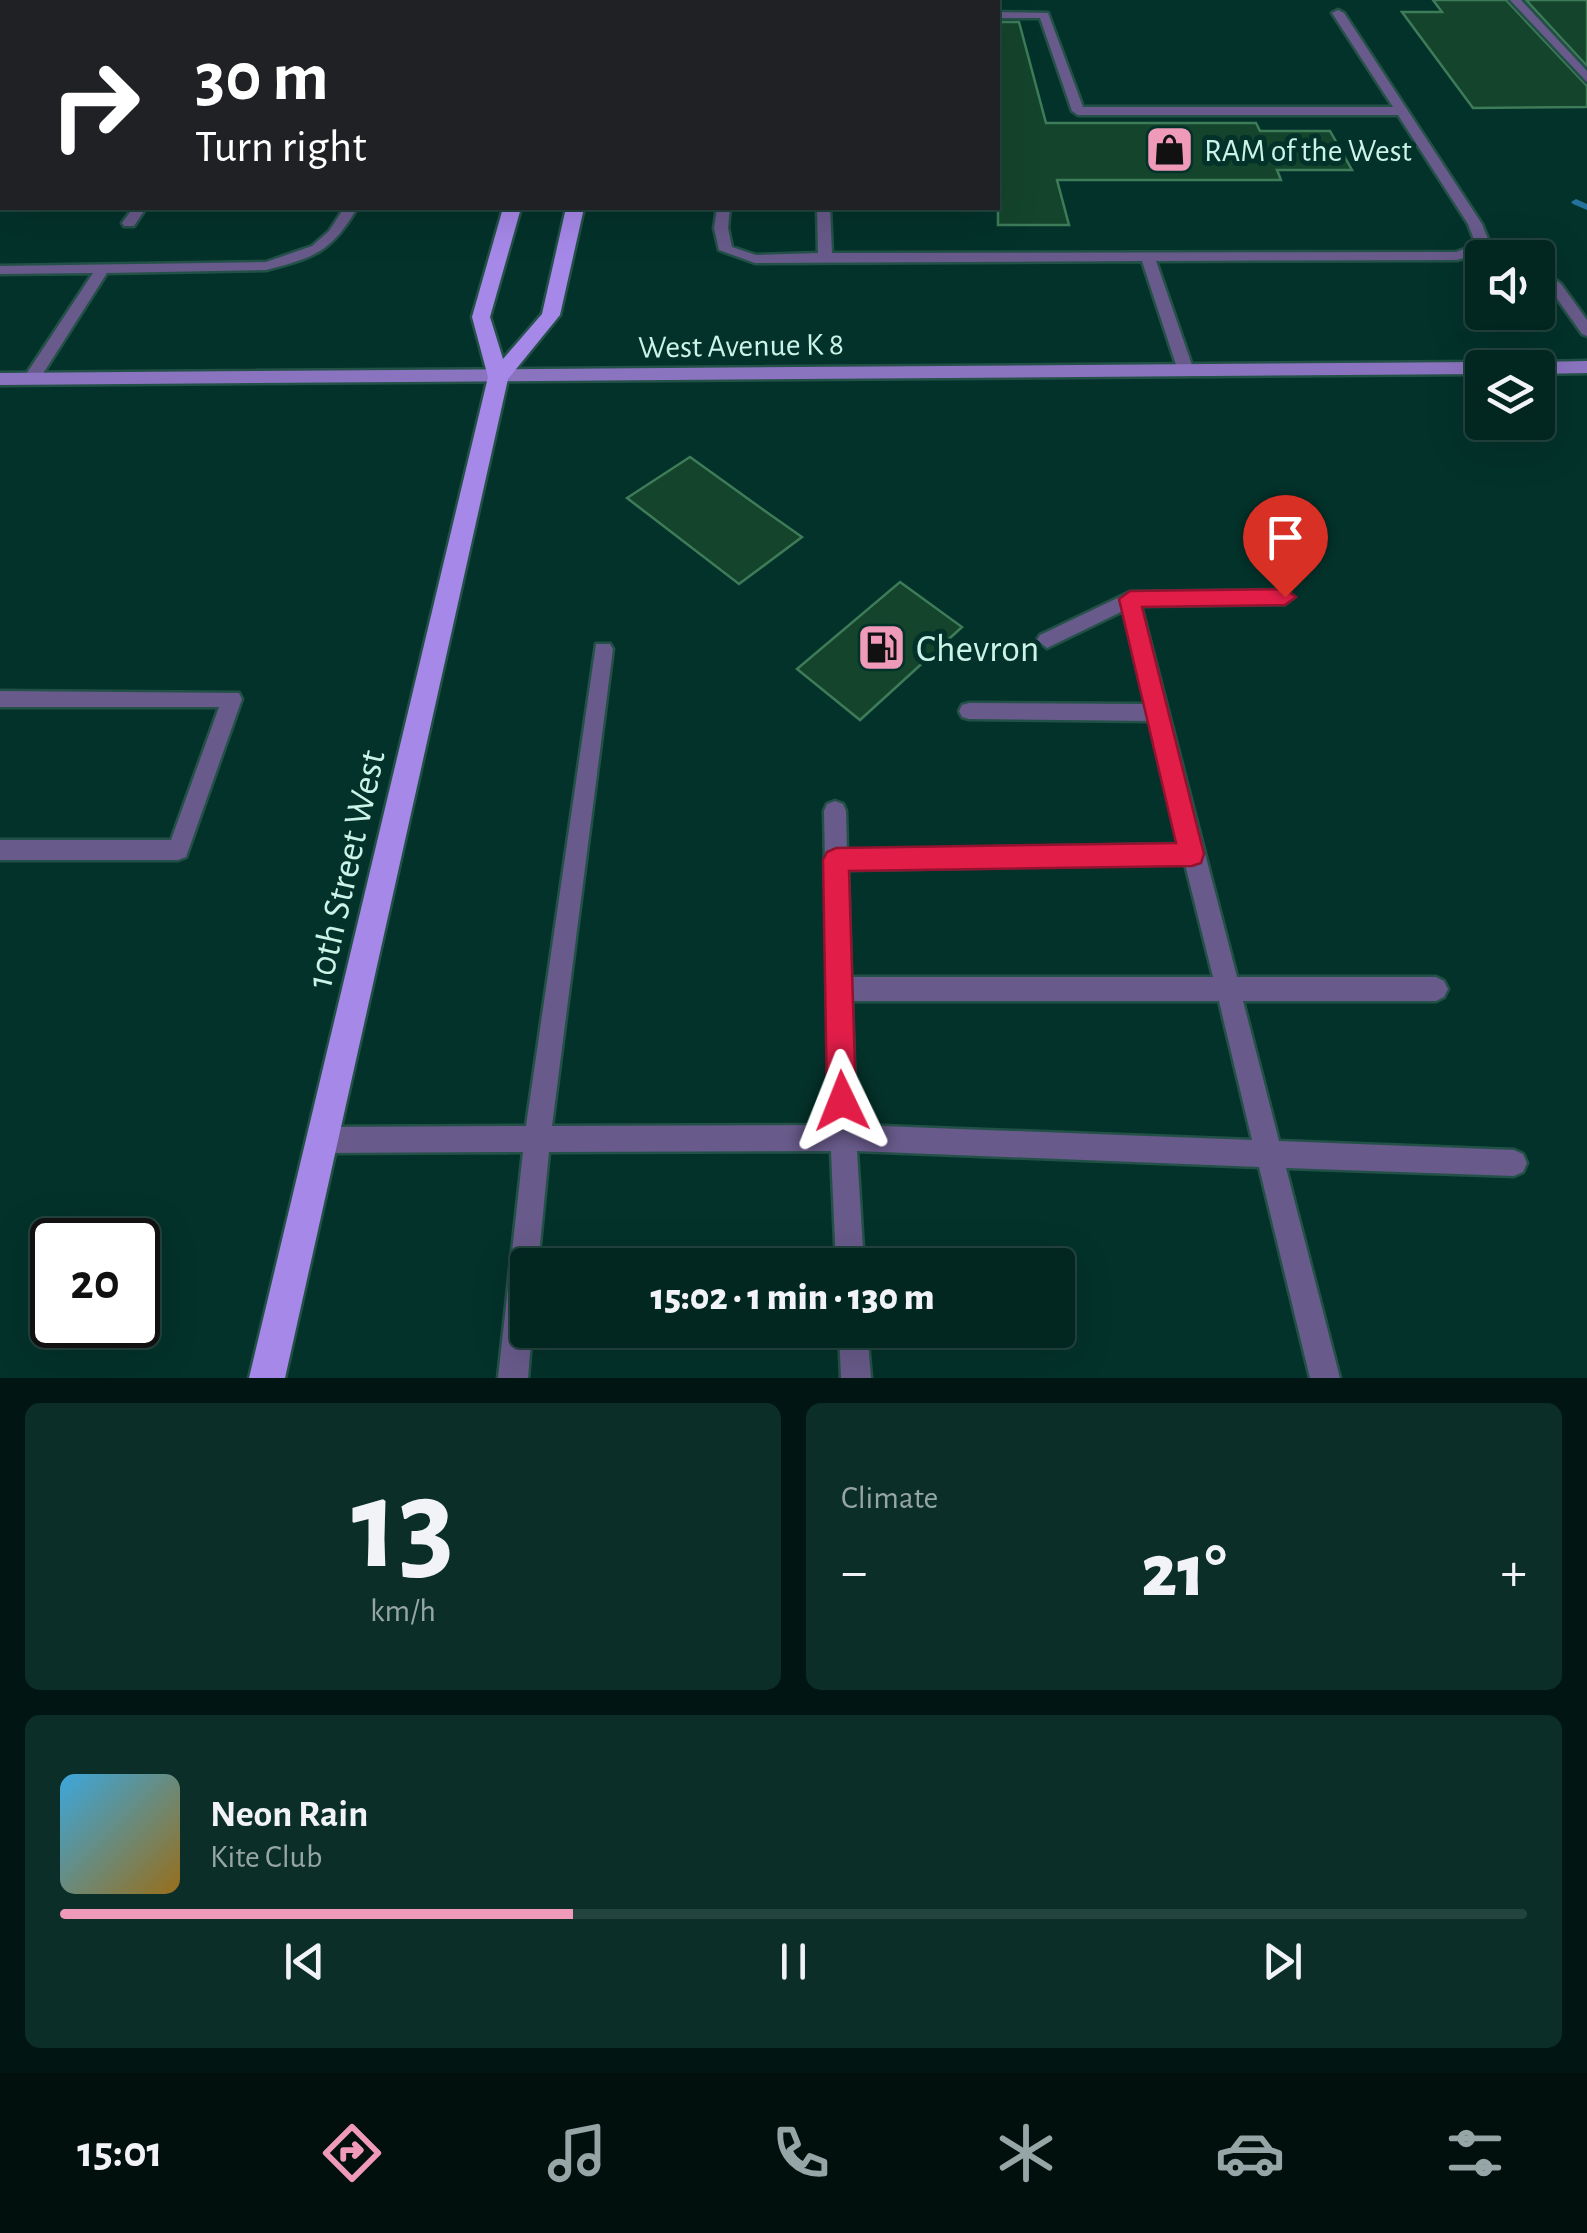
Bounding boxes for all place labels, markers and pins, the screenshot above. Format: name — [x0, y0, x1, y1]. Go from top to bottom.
shop icon: RAM of the West — [1143, 124, 1195, 176]
place label: RAM of the West — [1204, 135, 1412, 167]
pin — [1243, 495, 1328, 598]
fuel station icon: Chevron — [855, 622, 907, 674]
place label: Chevron — [916, 631, 1039, 669]

